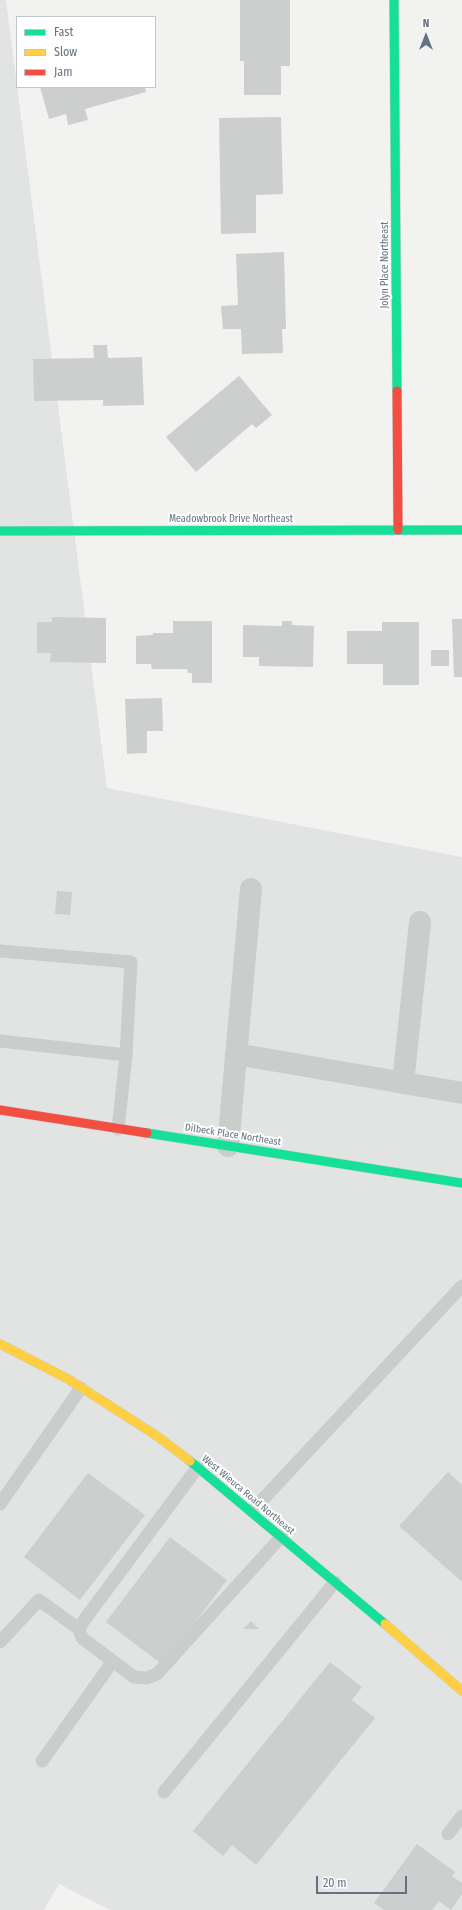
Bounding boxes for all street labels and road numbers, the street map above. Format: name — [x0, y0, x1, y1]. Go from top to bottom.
street label: Jolyn Place Northeast — [379, 221, 391, 309]
street label: Meadowbrook Drive Northeast — [169, 513, 293, 525]
street label: Dilbeck Place Northeast — [184, 1121, 282, 1149]
street label: West Wieuca Road Northeast — [199, 1453, 297, 1537]

